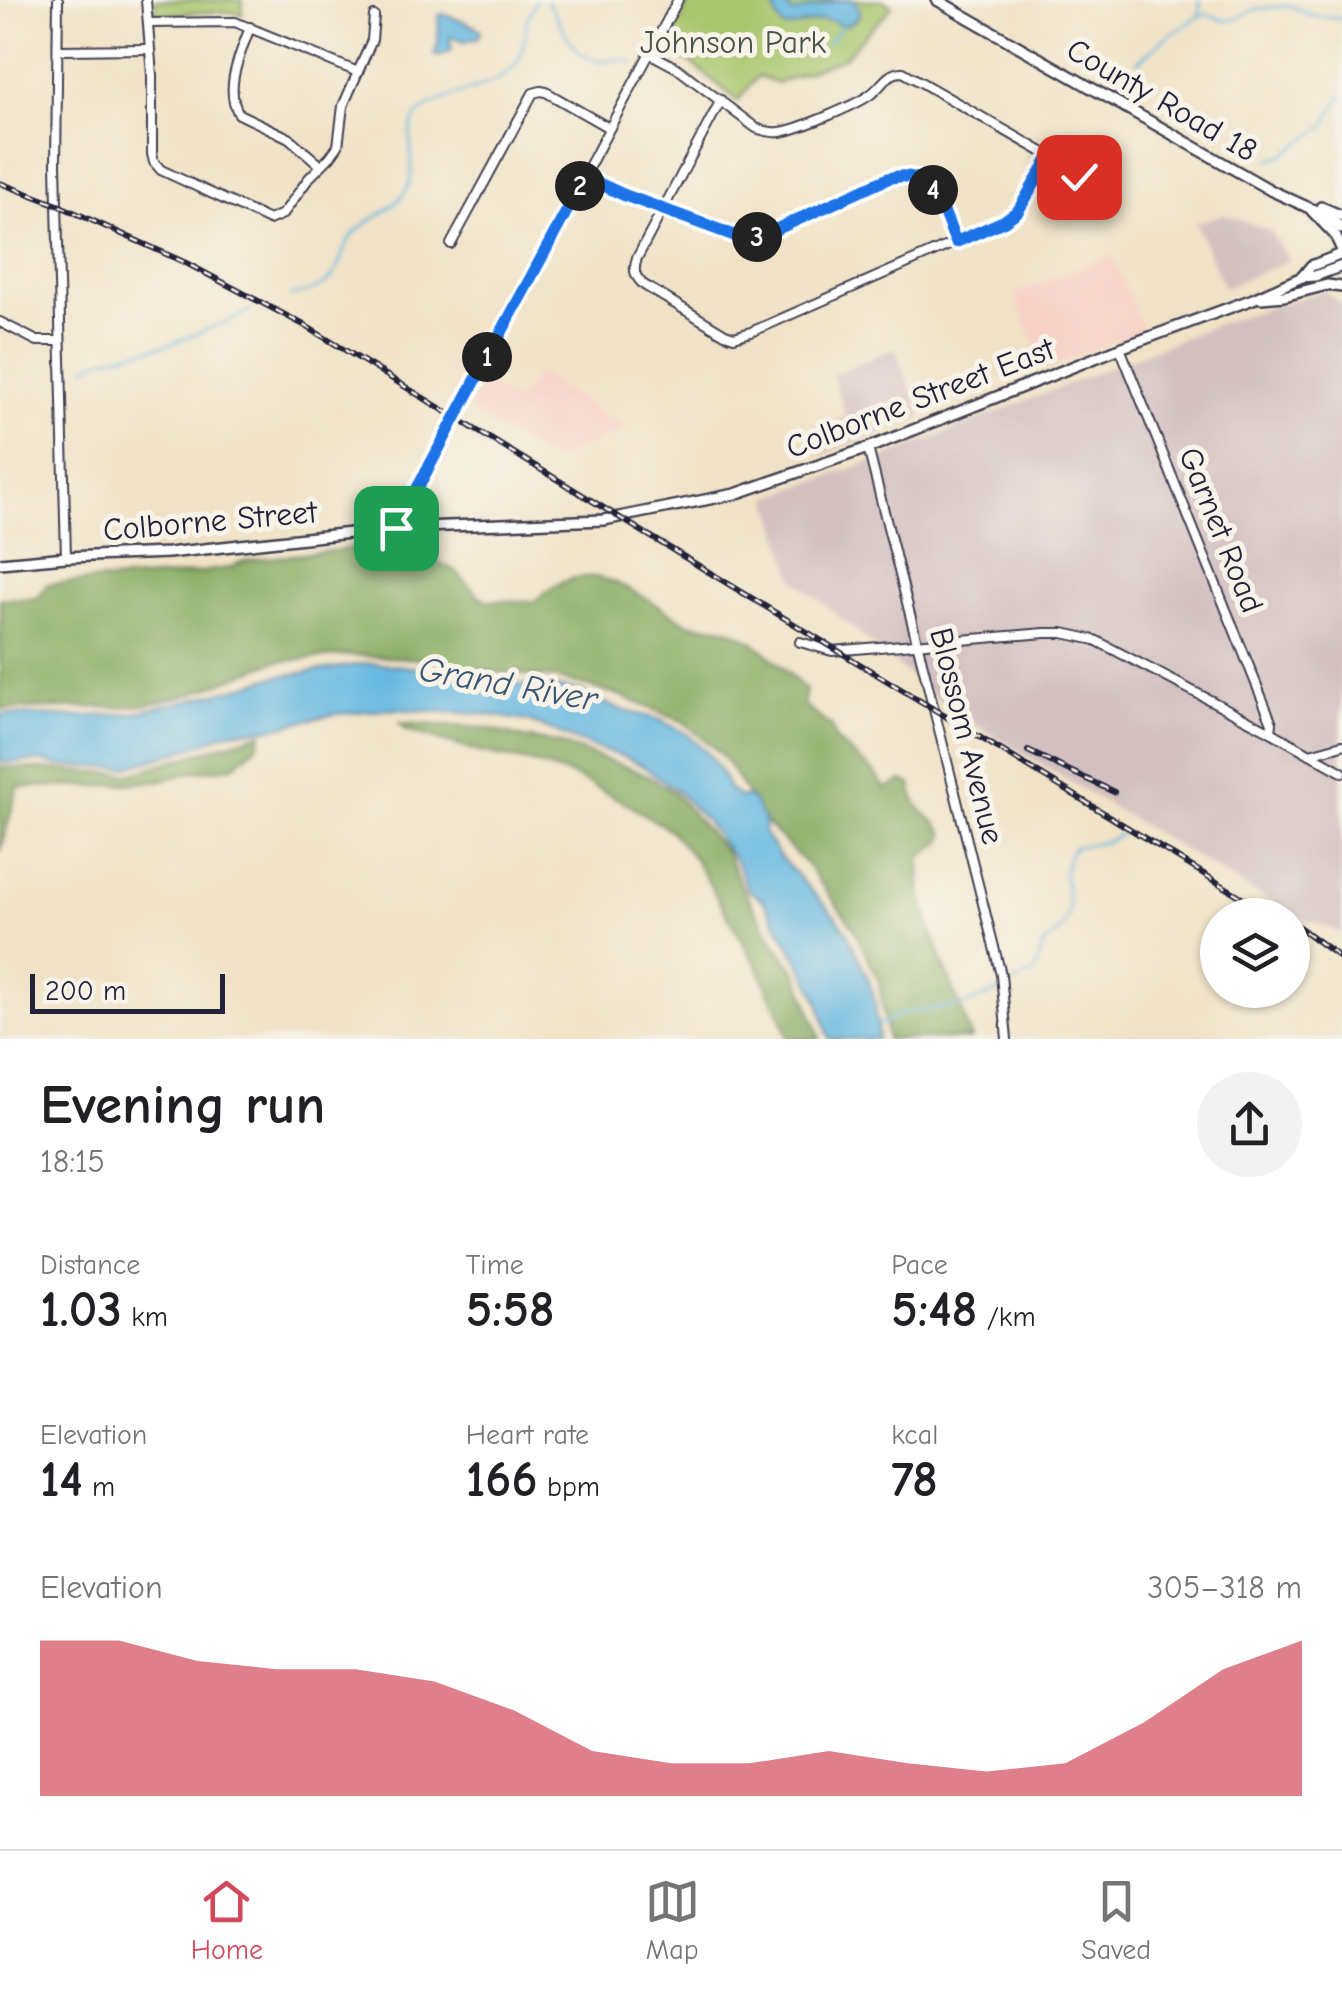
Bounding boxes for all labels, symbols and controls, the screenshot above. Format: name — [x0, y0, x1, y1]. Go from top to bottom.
park label: Johnson Park — [640, 24, 827, 61]
street label: County Road 18 — [1060, 31, 1264, 169]
pin — [1037, 135, 1122, 220]
icon: check — [1052, 150, 1107, 205]
pin: 2 — [555, 161, 605, 211]
pin: 4 — [908, 165, 958, 215]
text: 2 — [573, 170, 587, 202]
text: 4 — [926, 174, 940, 206]
pin: 3 — [732, 212, 782, 262]
text: 3 — [750, 221, 764, 253]
street label: Colborne Street East — [781, 330, 1060, 466]
pin: 1 — [462, 332, 512, 382]
text: 1 — [481, 341, 493, 373]
street label: Garnet Road — [1171, 442, 1271, 618]
pin — [354, 486, 439, 571]
street label: Colborne Street — [101, 493, 319, 549]
icon: arrive — [369, 501, 424, 556]
street label: Blossom Avenue — [922, 624, 1012, 848]
water label: Grand River — [416, 648, 602, 720]
map controls — [1200, 898, 1310, 1008]
button: layers — [1200, 898, 1310, 1008]
scale bar — [30, 969, 225, 1014]
text: 200 m — [45, 975, 126, 1007]
button: share — [1197, 1072, 1302, 1177]
text: Evening run — [40, 1073, 325, 1137]
text: 18:15 — [40, 1143, 105, 1180]
text: Distance — [40, 1249, 140, 1281]
text: Time — [466, 1249, 524, 1281]
text: Pace — [891, 1249, 948, 1281]
text: 1.03 — [40, 1281, 122, 1339]
text: 5:58 — [466, 1281, 555, 1339]
text: 5:48 — [891, 1281, 977, 1339]
text: km — [122, 1301, 168, 1333]
text: /km — [977, 1301, 1036, 1333]
text: Elevation — [40, 1419, 147, 1451]
text: Heart rate — [466, 1419, 589, 1451]
text: kcal — [891, 1419, 938, 1451]
text: 14 — [40, 1451, 83, 1509]
text: 166 — [466, 1451, 538, 1509]
text: 78 — [891, 1451, 938, 1509]
text: m — [83, 1471, 115, 1503]
text: bpm — [538, 1471, 600, 1503]
text: Elevation — [40, 1569, 163, 1606]
text: 305–318 m — [1147, 1569, 1302, 1606]
tab: Home — [191, 1874, 263, 1966]
tab: Map — [645, 1874, 700, 1966]
tab: Saved — [1081, 1874, 1151, 1966]

